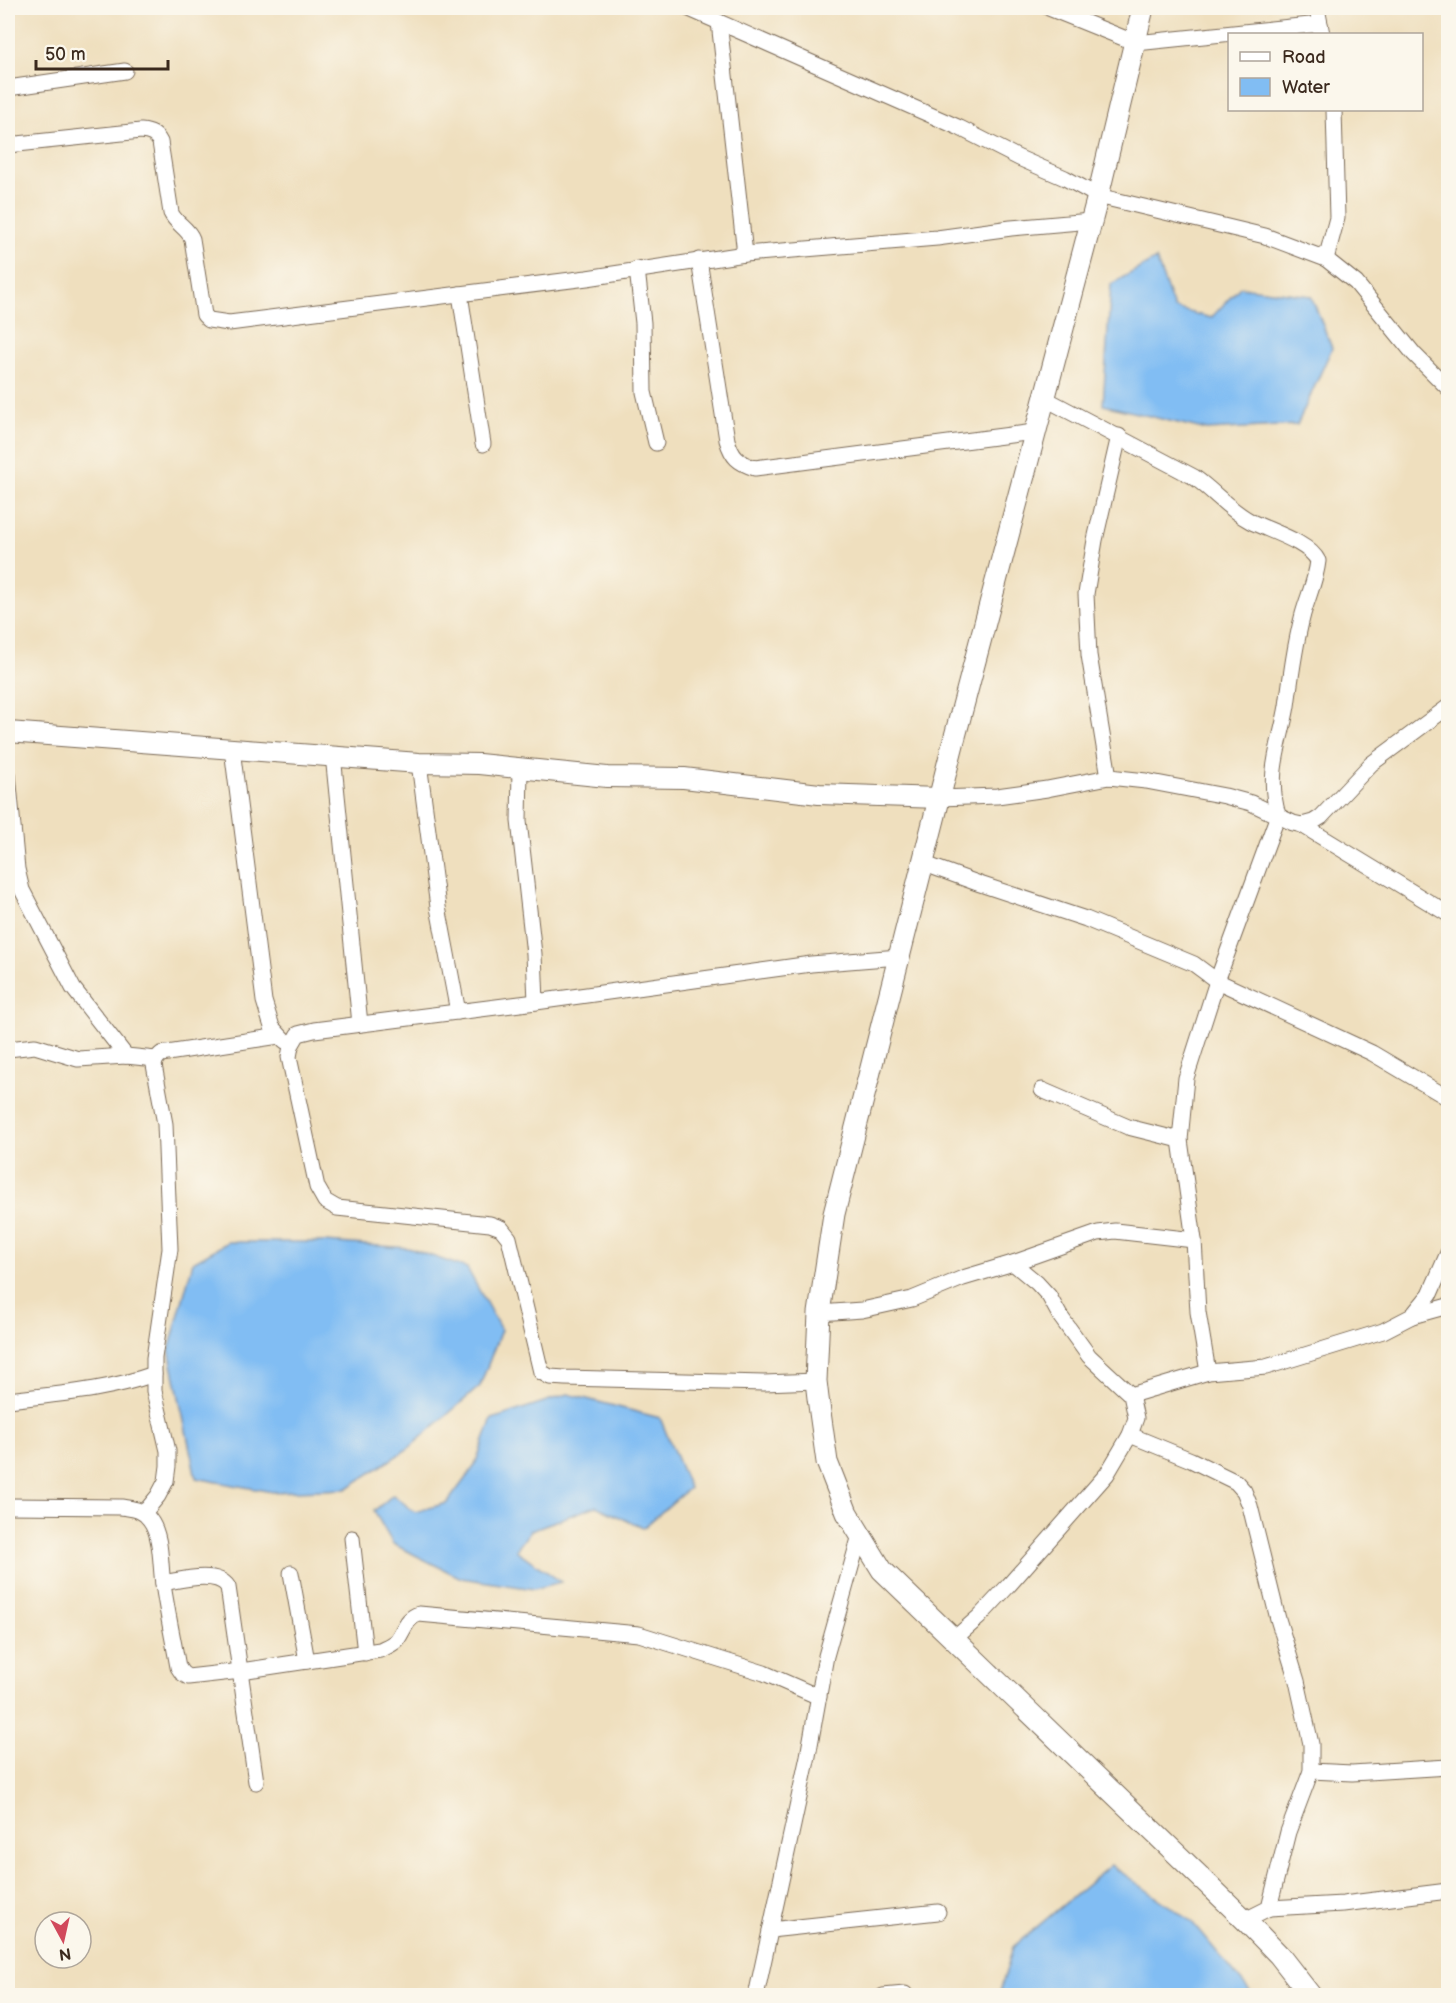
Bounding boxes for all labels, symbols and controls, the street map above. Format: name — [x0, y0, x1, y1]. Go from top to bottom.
scale bar — [36, 33, 168, 71]
legend — [1228, 33, 1423, 111]
text: 50 m — [45, 44, 86, 65]
text: Road — [1282, 47, 1326, 68]
text: Water — [1282, 77, 1330, 98]
north arrow — [33, 1910, 93, 1970]
text: N — [58, 1943, 72, 1964]

